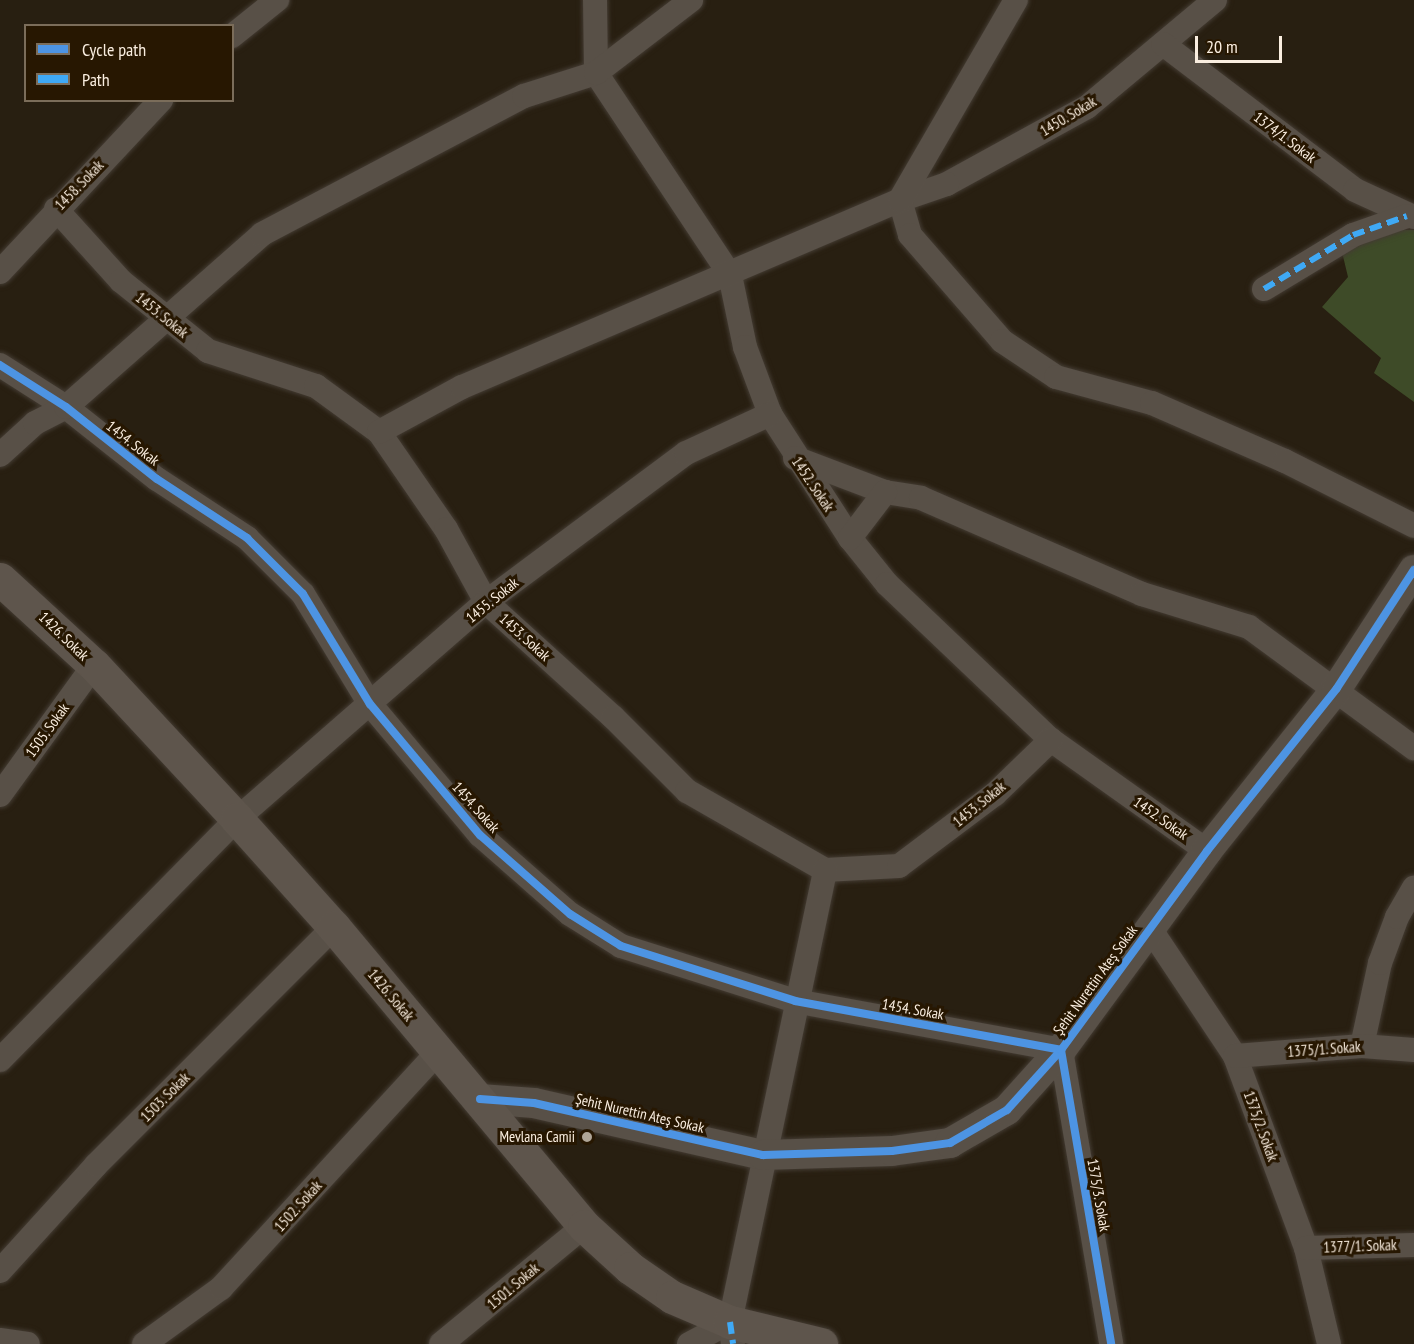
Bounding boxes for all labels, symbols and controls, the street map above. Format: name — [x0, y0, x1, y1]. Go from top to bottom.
legend — [24, 24, 234, 102]
scale bar — [1198, 24, 1285, 62]
text: 20 m — [1206, 35, 1238, 58]
text: Cycle path — [82, 38, 146, 61]
text: Path — [82, 68, 110, 91]
street label: 1450. Sokak — [1036, 92, 1100, 140]
street label: 1374/1. Sokak — [1250, 107, 1320, 167]
street label: 1458. Sokak — [51, 156, 107, 214]
street label: 1453. Sokak — [132, 288, 192, 342]
street label: 1454. Sokak — [102, 416, 164, 470]
street label: 1452. Sokak — [788, 453, 838, 515]
street label: 1455. Sokak — [462, 573, 522, 627]
street label: 1426. Sokak — [35, 608, 93, 664]
street label: 1453. Sokak — [495, 609, 555, 665]
street label: 1505. Sokak — [21, 699, 73, 761]
street label: 1454. Sokak — [448, 777, 504, 837]
street label: 1453. Sokak — [949, 777, 1009, 831]
street label: 1452. Sokak — [1130, 792, 1192, 844]
street label: Şehit Nurettin Ateş Sokak — [1049, 921, 1141, 1039]
street label: 1426. Sokak — [364, 965, 418, 1025]
street label: 1454. Sokak — [880, 995, 946, 1023]
street label: 1375/1. Sokak — [1286, 1037, 1362, 1061]
street label: 1503. Sokak — [136, 1068, 194, 1126]
street label: 1375/2. Sokak — [1240, 1088, 1282, 1164]
street label: Şehit Nurettin Ateş Sokak — [574, 1089, 706, 1137]
place label: Mevlana Camii — [499, 1128, 575, 1146]
marker: Mevlana Camii — [580, 1130, 594, 1144]
street label: 1375/3. Sokak — [1084, 1157, 1114, 1233]
street label: 1502. Sokak — [270, 1176, 326, 1236]
street label: 1377/1. Sokak — [1322, 1236, 1398, 1256]
street label: 1501. Sokak — [483, 1259, 543, 1313]

